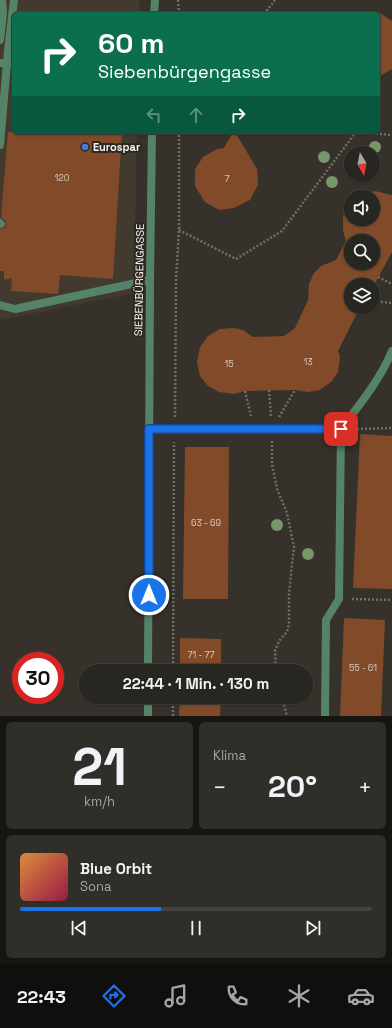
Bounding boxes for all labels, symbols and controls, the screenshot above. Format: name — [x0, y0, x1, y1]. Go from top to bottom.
text: 60 m — [98, 25, 164, 61]
icon: right — [32, 28, 84, 80]
text: Siebenbürgengasse — [98, 60, 271, 83]
icon: left — [143, 104, 165, 126]
icon: ahead — [185, 104, 207, 126]
icon: right — [227, 104, 249, 126]
place label: Eurospar — [93, 140, 141, 154]
marker: Eurospar — [80, 142, 90, 152]
north arrow — [344, 146, 380, 182]
map controls — [344, 146, 380, 314]
house number: 120 — [55, 172, 70, 184]
house number: 7 — [224, 173, 230, 185]
button: sound — [344, 190, 380, 226]
street label: SIEBENBÜRGENGASSE — [130, 224, 147, 336]
button: search — [344, 234, 380, 270]
button: layers — [344, 278, 380, 314]
house number: 13 — [303, 356, 313, 368]
house number: 15 — [224, 358, 234, 370]
pin — [324, 412, 358, 446]
icon: arrive — [330, 418, 352, 440]
house number: 63 - 69 — [191, 517, 221, 529]
position arrow — [128, 574, 170, 616]
house number: 71 - 77 — [187, 649, 215, 661]
speed limit sign: 30 — [12, 652, 64, 704]
house number: 55 - 61 — [349, 662, 377, 674]
text: 22:44 · 1 Min. · 130 m — [123, 674, 269, 693]
text: 21 — [72, 734, 127, 800]
text: Klima — [213, 747, 246, 764]
text: 20° — [268, 767, 317, 806]
text: − — [213, 773, 227, 801]
text: + — [358, 773, 372, 801]
text: km/h — [84, 793, 115, 810]
text: Blue Orbit — [80, 859, 152, 878]
text: Sona — [80, 878, 111, 895]
icon: previous — [68, 917, 90, 939]
icon: pause — [185, 917, 207, 939]
icon: next — [302, 917, 324, 939]
icon: directions — [100, 982, 128, 1010]
icon: music — [162, 982, 190, 1010]
icon: phone — [223, 982, 251, 1010]
icon: climate — [285, 982, 313, 1010]
icon: car — [347, 982, 375, 1010]
text: 22:43 — [17, 985, 66, 1008]

